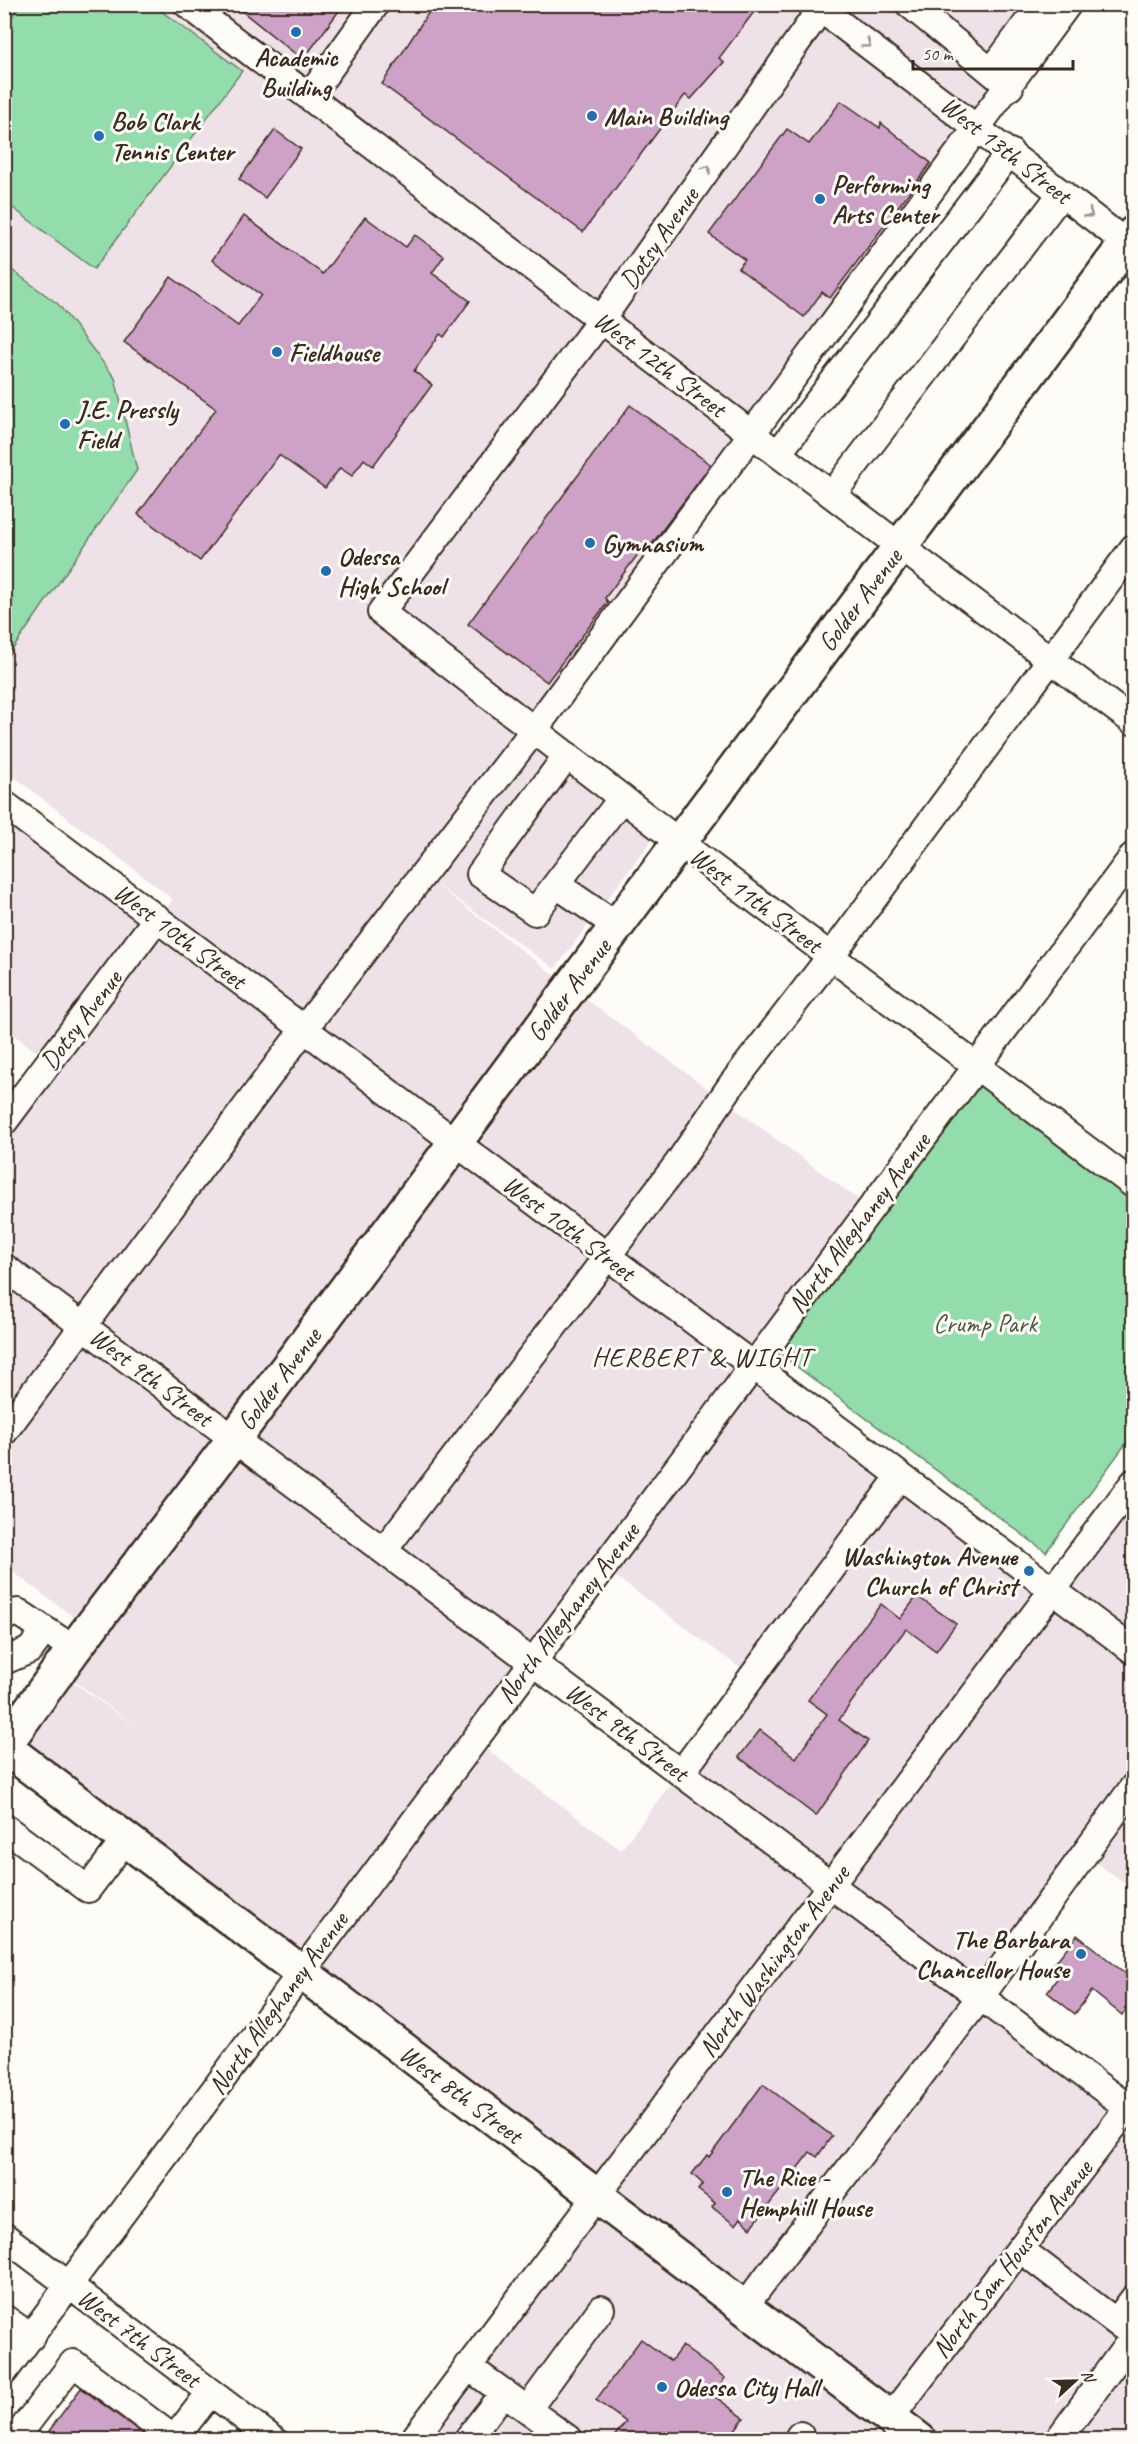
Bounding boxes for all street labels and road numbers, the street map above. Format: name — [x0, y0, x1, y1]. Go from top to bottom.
street label: West 13th Street — [934, 89, 1080, 213]
street label: Dotsy Avenue — [612, 179, 707, 295]
street label: West 12th Street — [587, 303, 735, 426]
street label: Golder Avenue — [811, 541, 910, 658]
street label: West 11th Street — [683, 839, 831, 962]
street label: West 10th Street — [107, 875, 255, 998]
street label: Golder Avenue — [520, 931, 619, 1048]
street label: Dotsy Avenue — [33, 962, 130, 1077]
street label: North Alleghaney Avenue — [780, 1125, 939, 1320]
street label: West 10th Street — [496, 1167, 644, 1290]
street label: West 9th Street — [83, 1320, 221, 1435]
street label: Golder Avenue — [230, 1320, 329, 1437]
street label: North Alleghaney Avenue — [489, 1515, 648, 1710]
street label: West 9th Street — [559, 1675, 697, 1790]
street label: North Washington Avenue — [691, 1856, 859, 2064]
street label: North Alleghaney Avenue — [201, 1904, 356, 2101]
street label: West 8th Street — [393, 2037, 531, 2152]
street label: North Sam Houston Avenue — [924, 2152, 1101, 2365]
street label: West 7th Street — [71, 2281, 209, 2396]

